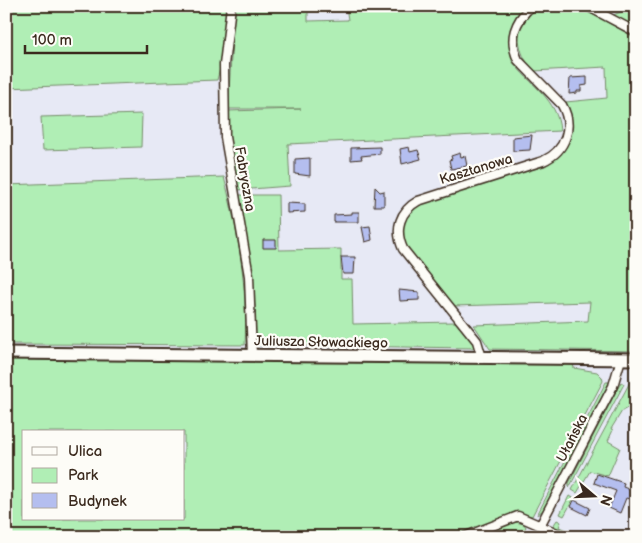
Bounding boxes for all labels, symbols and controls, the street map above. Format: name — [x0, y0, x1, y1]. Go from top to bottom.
scale bar — [25, 22, 148, 54]
text: 100 m — [32, 31, 72, 50]
street label: Fabryczna — [231, 145, 259, 213]
street label: Kasztanowa — [438, 150, 515, 188]
street label: Juliusza Słowackiego — [254, 332, 388, 352]
street label: Ułańska — [553, 411, 591, 465]
legend — [22, 430, 185, 520]
text: Ulica — [68, 442, 102, 461]
text: Park — [68, 466, 99, 485]
north arrow — [570, 470, 620, 520]
text: Budynek — [68, 492, 127, 511]
text: N — [596, 492, 616, 508]

